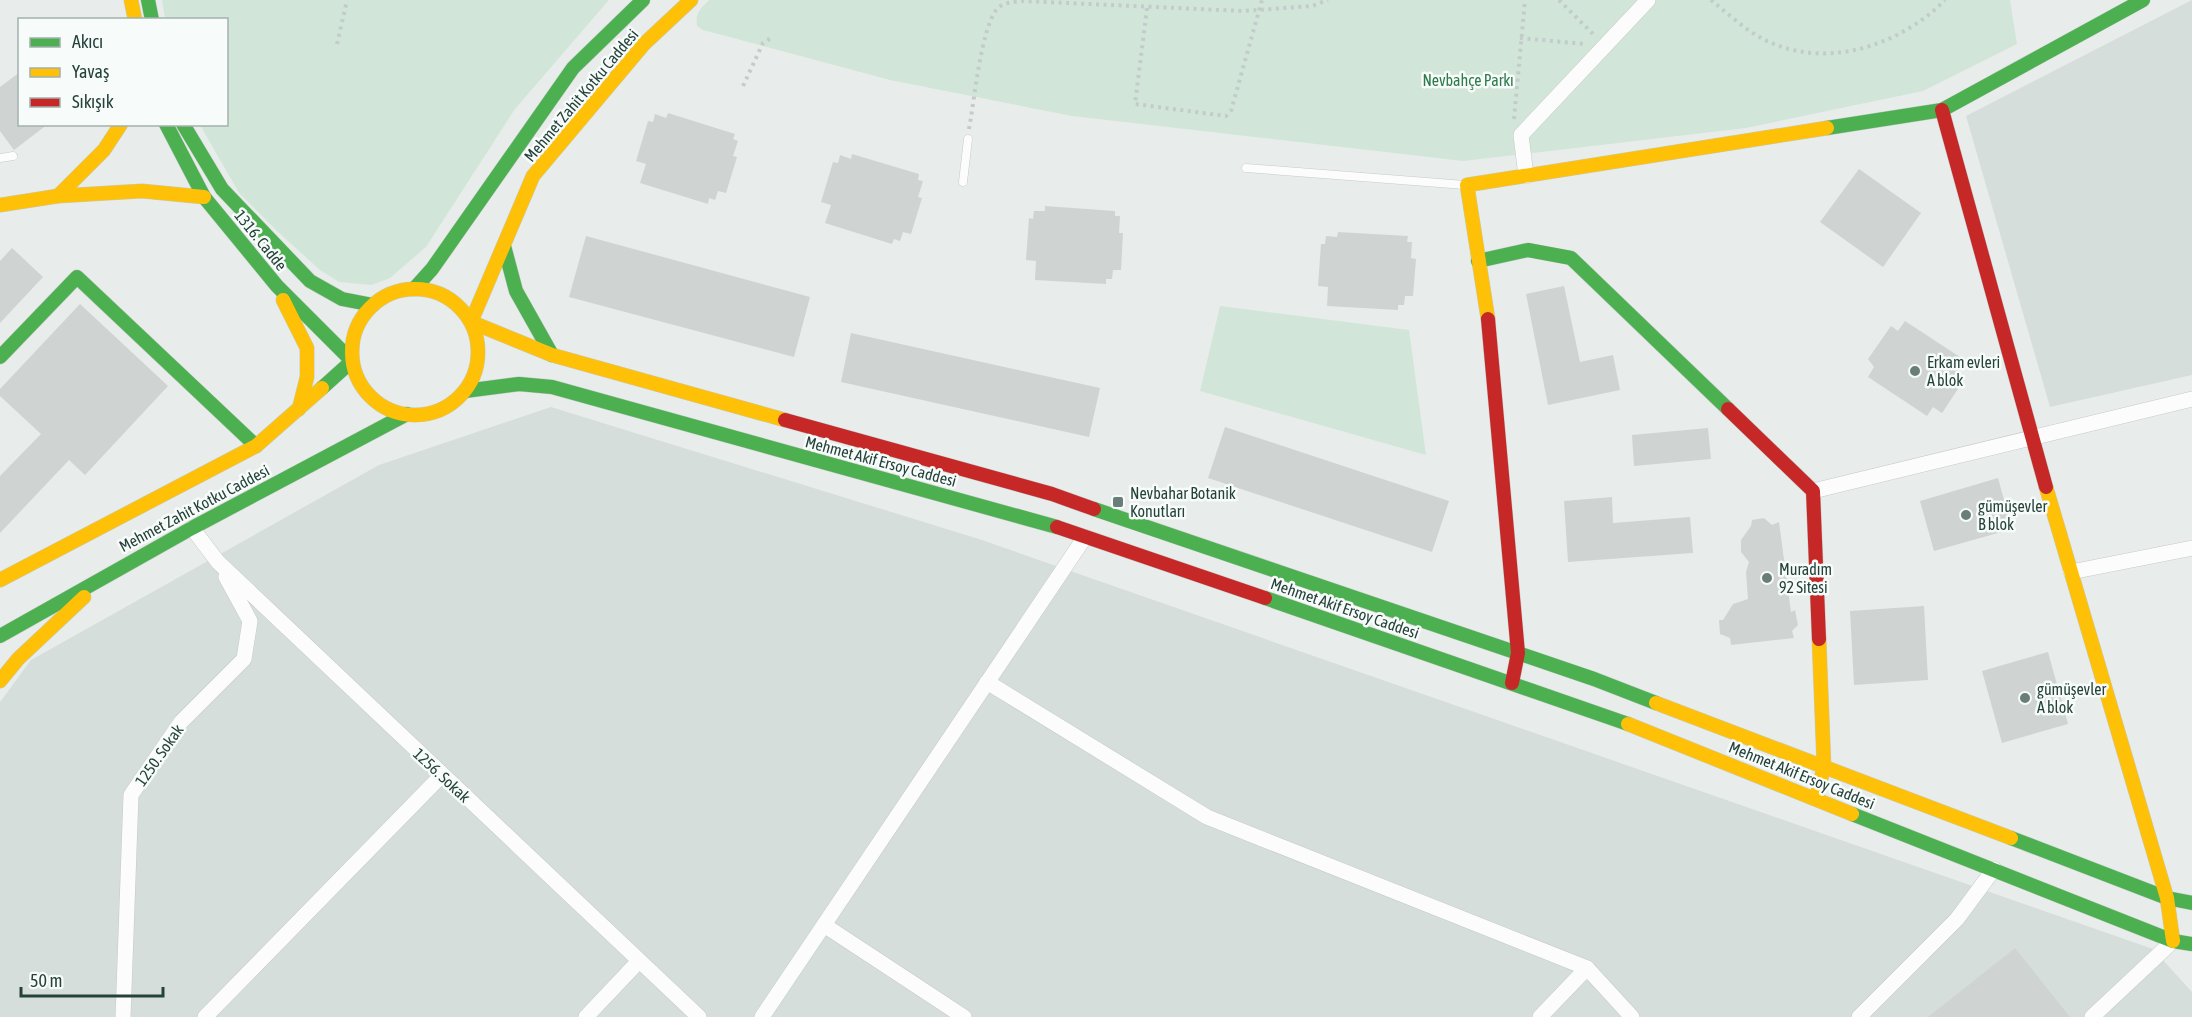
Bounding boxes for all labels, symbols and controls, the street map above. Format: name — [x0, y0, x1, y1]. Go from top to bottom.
legend — [18, 18, 228, 126]
street label: Mehmet Zahit Kotku Caddesi — [520, 25, 642, 165]
text: Akıcı — [72, 31, 103, 52]
text: Yavaş — [72, 61, 109, 82]
park label: Nevbahçe Parkı — [1422, 71, 1514, 90]
text: Sıkışık — [72, 91, 114, 112]
street label: 1316. Cadde — [231, 206, 291, 274]
place label: Erkam evleri A blok — [1927, 353, 2000, 389]
marker: Erkam evleri A blok — [1908, 364, 1922, 378]
street label: Mehmet Akif Ersoy Caddesi — [803, 432, 959, 491]
street label: Mehmet Zahit Kotku Caddesi — [116, 461, 272, 555]
place label: Nevbahar Botanik Konutları — [1130, 484, 1236, 520]
marker: Nevbahar Botanik Konutları — [1111, 495, 1125, 509]
place label: gümüşevler B blok — [1978, 497, 2048, 533]
marker: gümüşevler B blok — [1959, 508, 1973, 522]
place label: Muradım 92 Sitesi — [1779, 560, 1832, 596]
marker: Muradım 92 Sitesi — [1760, 571, 1774, 585]
street label: Mehmet Akif Ersoy Caddesi — [1268, 574, 1422, 643]
place label: gümüşevler A blok — [2037, 680, 2107, 716]
marker: gümüşevler A blok — [2018, 691, 2032, 705]
street label: 1250. Sokak — [131, 721, 187, 789]
street label: Mehmet Akif Ersoy Caddesi — [1726, 737, 1878, 813]
street label: 1256. Sokak — [410, 744, 474, 806]
scale bar — [21, 960, 164, 998]
text: 50 m — [30, 970, 62, 991]

